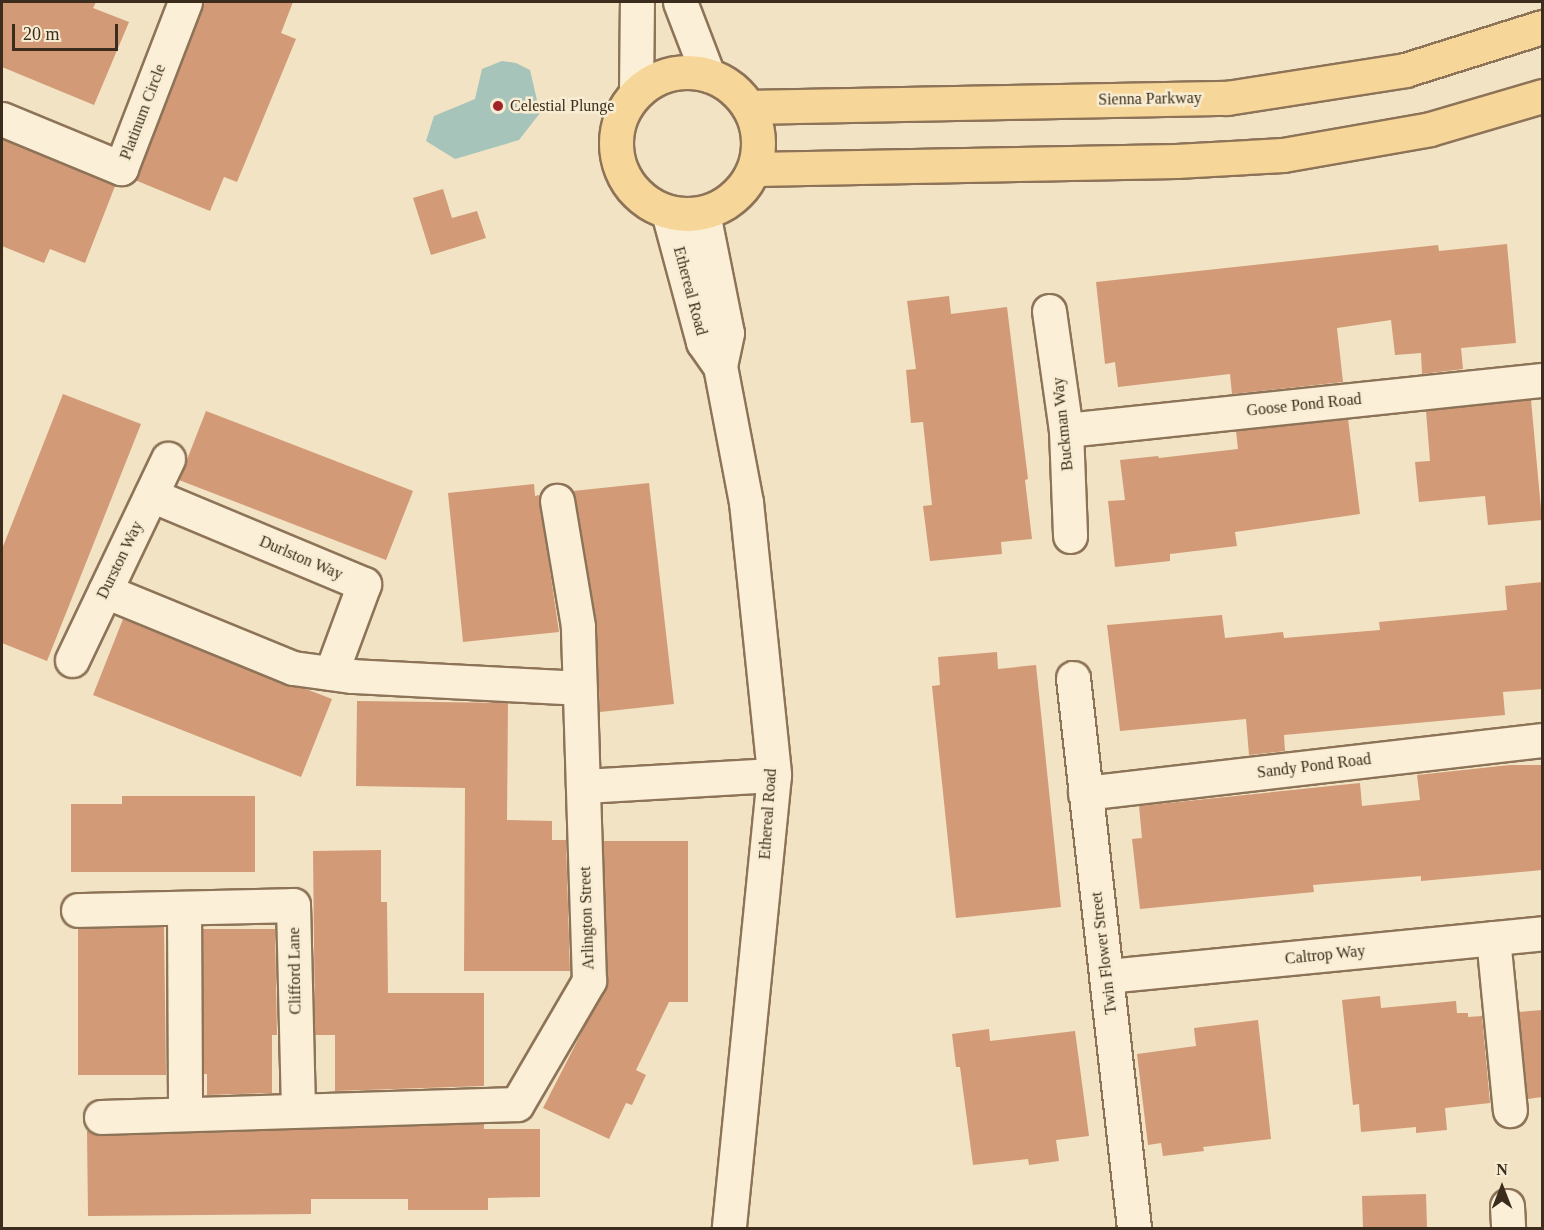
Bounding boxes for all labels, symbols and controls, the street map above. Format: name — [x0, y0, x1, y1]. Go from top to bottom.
scale bar — [15, 12, 122, 50]
text: 20 m — [23, 24, 60, 44]
street label: Platinum Circle — [116, 61, 170, 163]
street label: Sienna Parkway — [1098, 88, 1202, 110]
place label: Celestial Plunge — [510, 96, 614, 116]
marker: Celestial Plunge — [491, 99, 505, 113]
street label: Ethereal Road — [669, 245, 711, 337]
street label: Buckman Way — [1049, 376, 1077, 472]
street label: Goose Pond Road — [1246, 389, 1362, 421]
street label: Durston Way — [93, 518, 147, 602]
street label: Durlston Way — [256, 532, 346, 584]
street label: Sandy Pond Road — [1256, 749, 1372, 783]
street label: Ethereal Road — [755, 768, 781, 860]
street label: Arlington Street — [576, 866, 598, 970]
street label: Twin Flower Street — [1087, 891, 1121, 1015]
street label: Clifford Lane — [285, 927, 305, 1015]
street label: Caltrop Way — [1284, 941, 1366, 969]
north arrow — [1472, 1158, 1532, 1218]
text: N — [1496, 1161, 1508, 1178]

